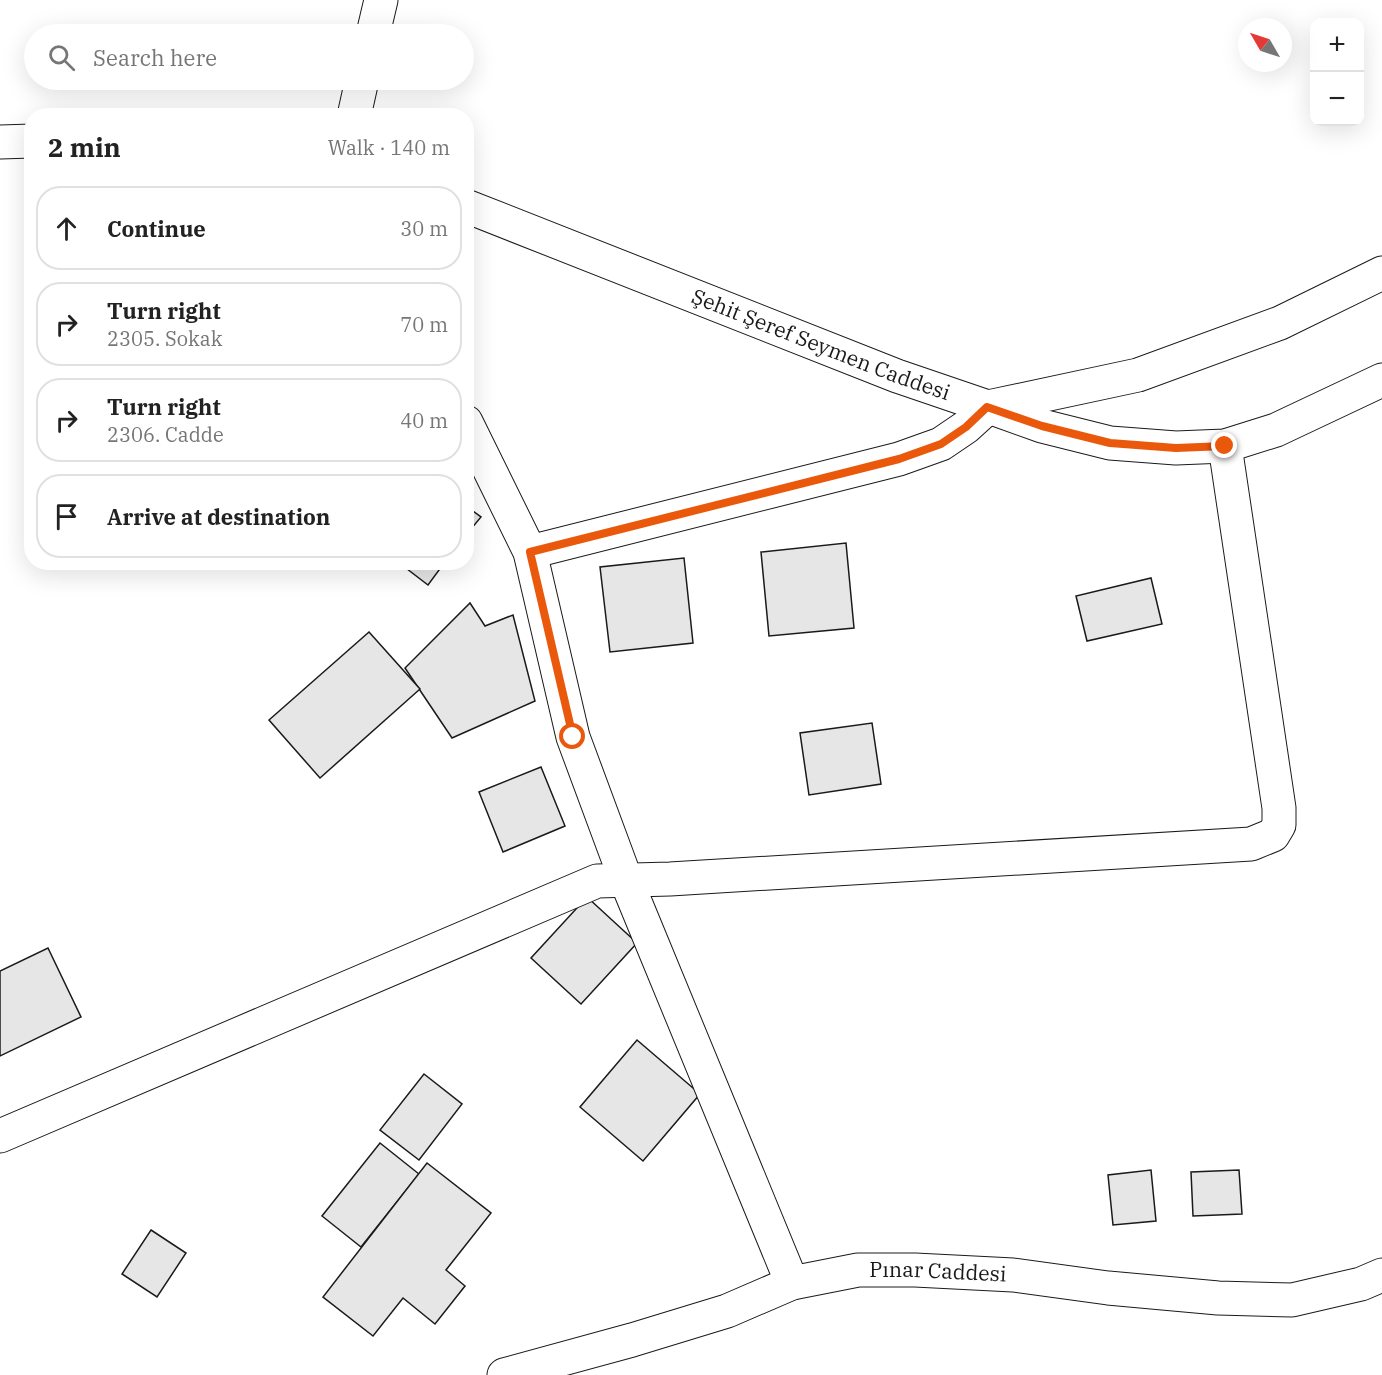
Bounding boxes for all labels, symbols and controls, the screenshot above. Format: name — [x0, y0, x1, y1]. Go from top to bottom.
north arrow — [1238, 18, 1292, 72]
map controls — [1310, 18, 1364, 126]
button: + — [1310, 18, 1364, 72]
search box — [24, 24, 474, 90]
icon: search — [45, 41, 78, 74]
text: Search here — [93, 43, 217, 72]
button: − — [1310, 72, 1364, 126]
text: 2 min — [48, 130, 121, 164]
text: Walk · 140 m — [328, 134, 450, 161]
icon: ahead — [50, 212, 83, 245]
text: Continue — [107, 214, 206, 243]
text: 30 m — [400, 215, 448, 242]
street label: Şehit Şeref Seymen Caddesi — [688, 281, 954, 406]
text: Turn right — [107, 296, 221, 325]
icon: right — [50, 308, 83, 341]
text: 70 m — [400, 311, 448, 338]
text: 2305. Sokak — [107, 325, 222, 352]
text: Turn right — [107, 392, 221, 421]
icon: right — [50, 404, 83, 437]
text: 40 m — [400, 407, 448, 434]
text: 2306. Cadde — [107, 421, 224, 448]
route end — [1211, 432, 1237, 458]
icon: arrive — [50, 500, 83, 533]
text: Arrive at destination — [107, 502, 330, 531]
route start — [559, 723, 585, 749]
street label: Pınar Caddesi — [869, 1255, 1007, 1288]

